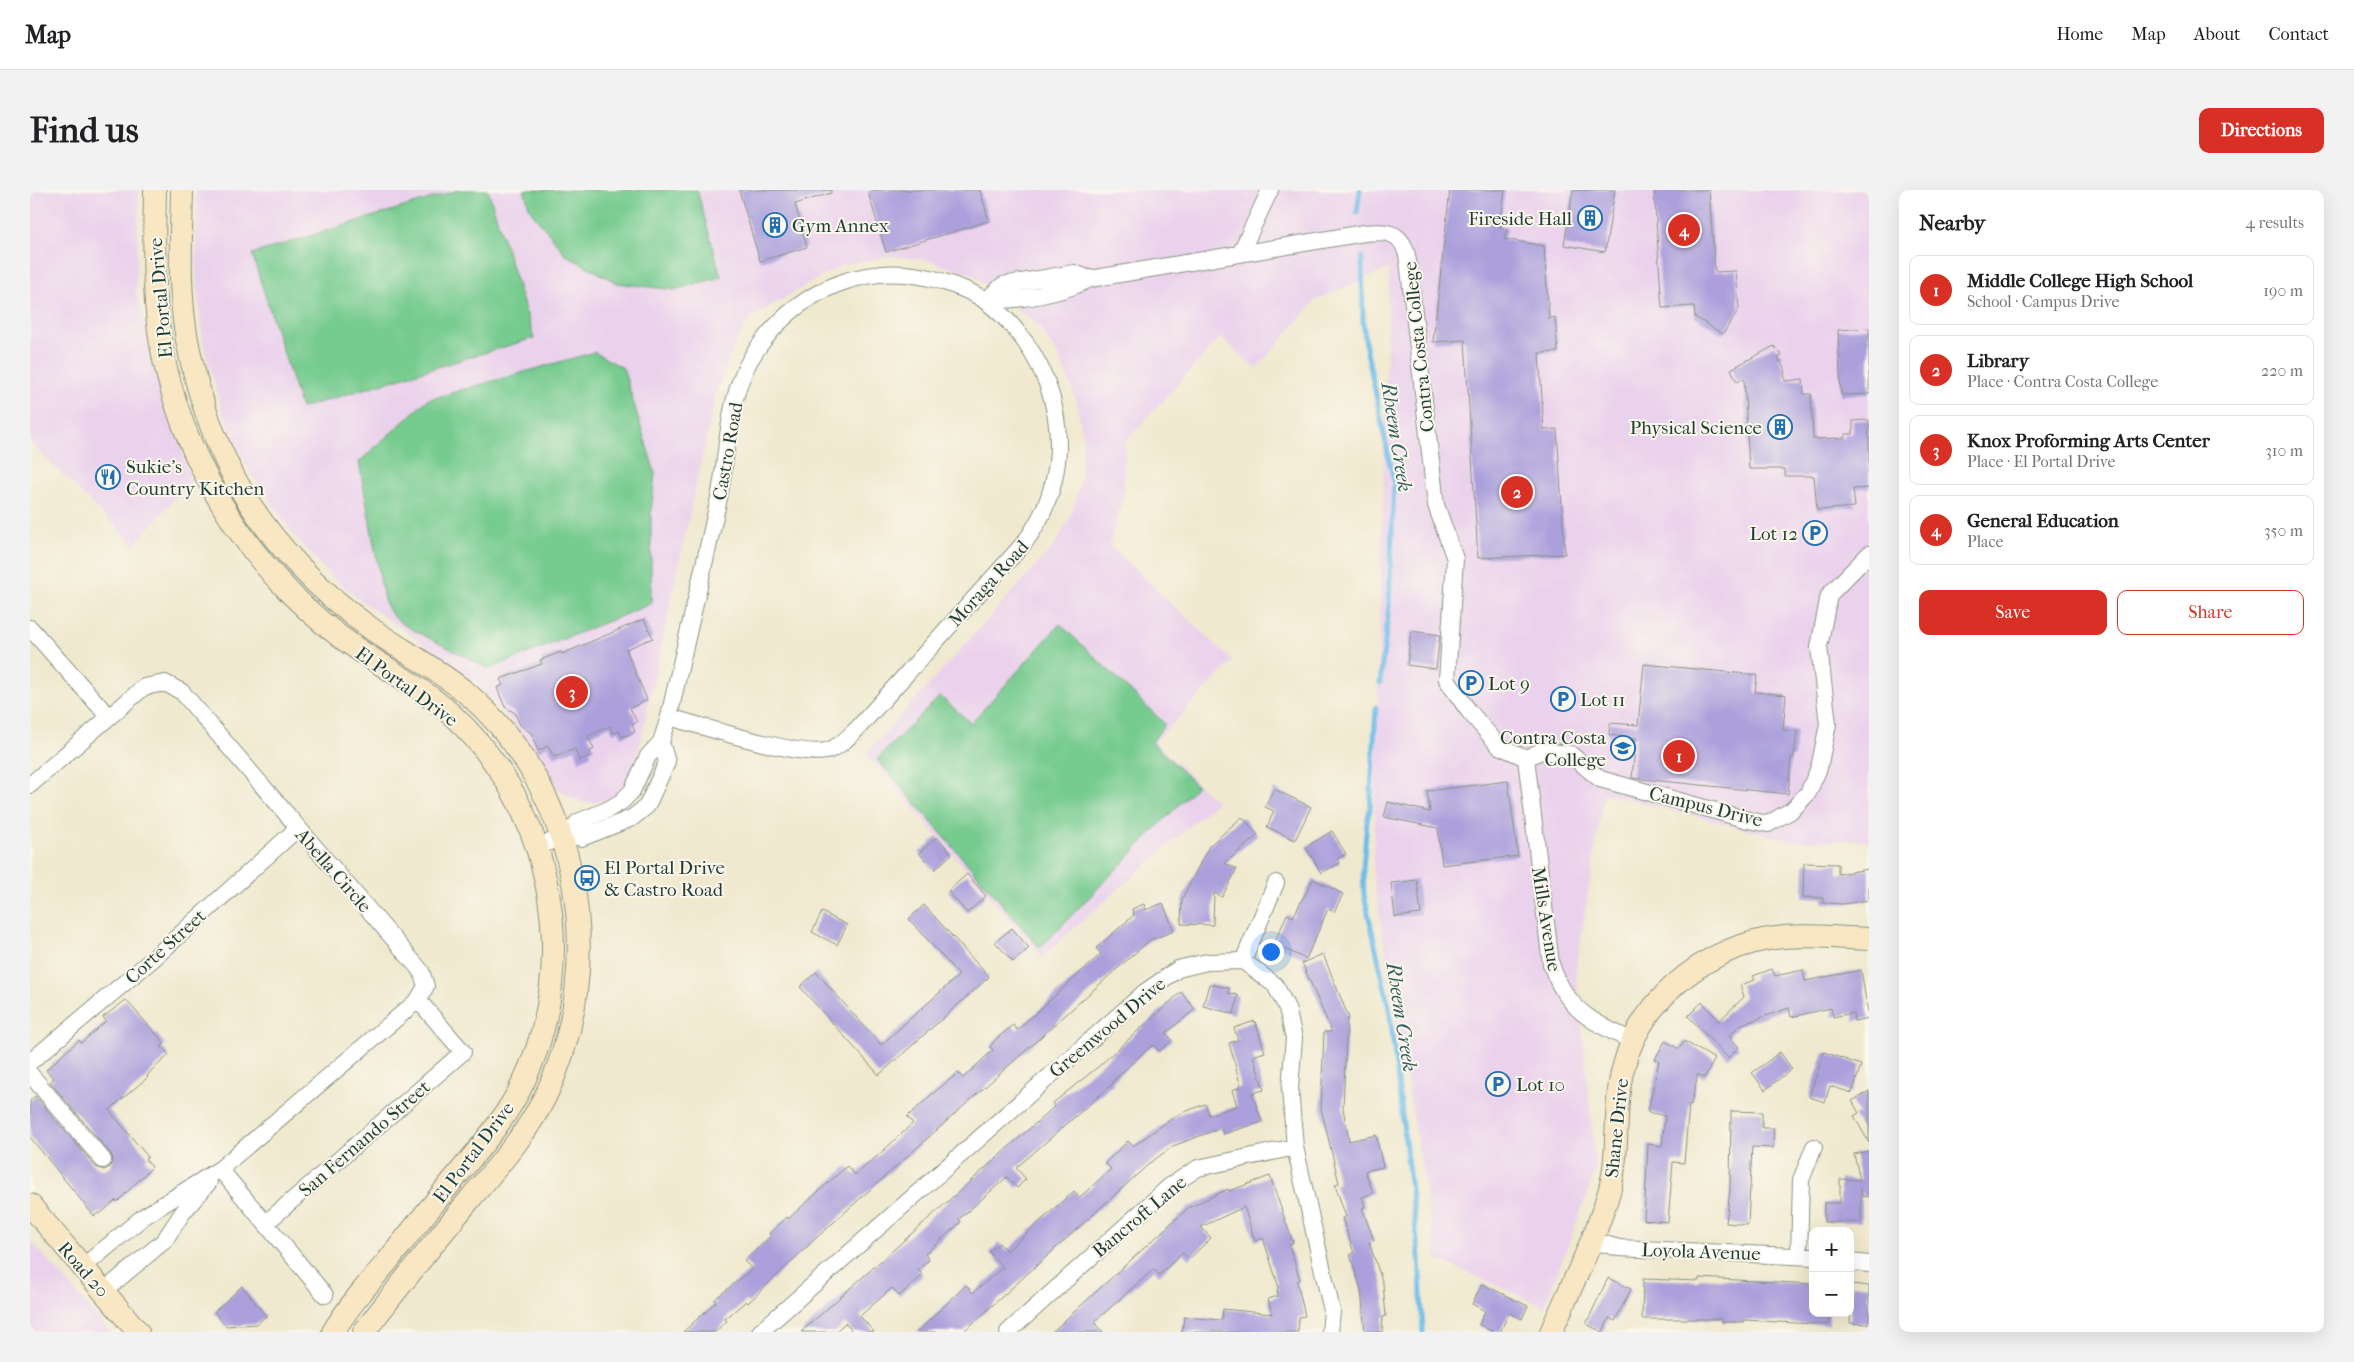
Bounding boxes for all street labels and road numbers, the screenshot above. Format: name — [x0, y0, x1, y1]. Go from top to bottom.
street label: El Portal Drive — [145, 237, 177, 359]
street label: Contra Costa College — [1399, 260, 1439, 433]
street label: Castro Road — [709, 400, 748, 502]
street label: Moraga Road — [944, 535, 1034, 631]
street label: El Portal Drive — [351, 642, 462, 731]
street label: Campus Drive — [1647, 782, 1765, 832]
street label: Abella Circle — [290, 823, 376, 917]
street label: Mills Avenue — [1527, 865, 1565, 973]
street label: Corte Street — [121, 905, 211, 989]
street label: Greenwood Drive — [1045, 973, 1170, 1083]
street label: San Fernando Street — [295, 1076, 435, 1202]
street label: Shane Drive — [1601, 1077, 1633, 1179]
street label: El Portal Drive — [429, 1098, 519, 1208]
street label: Bancroft Lane — [1088, 1171, 1191, 1262]
street label: Road 20 — [53, 1237, 113, 1302]
street label: Loyola Avenue — [1641, 1239, 1761, 1265]

